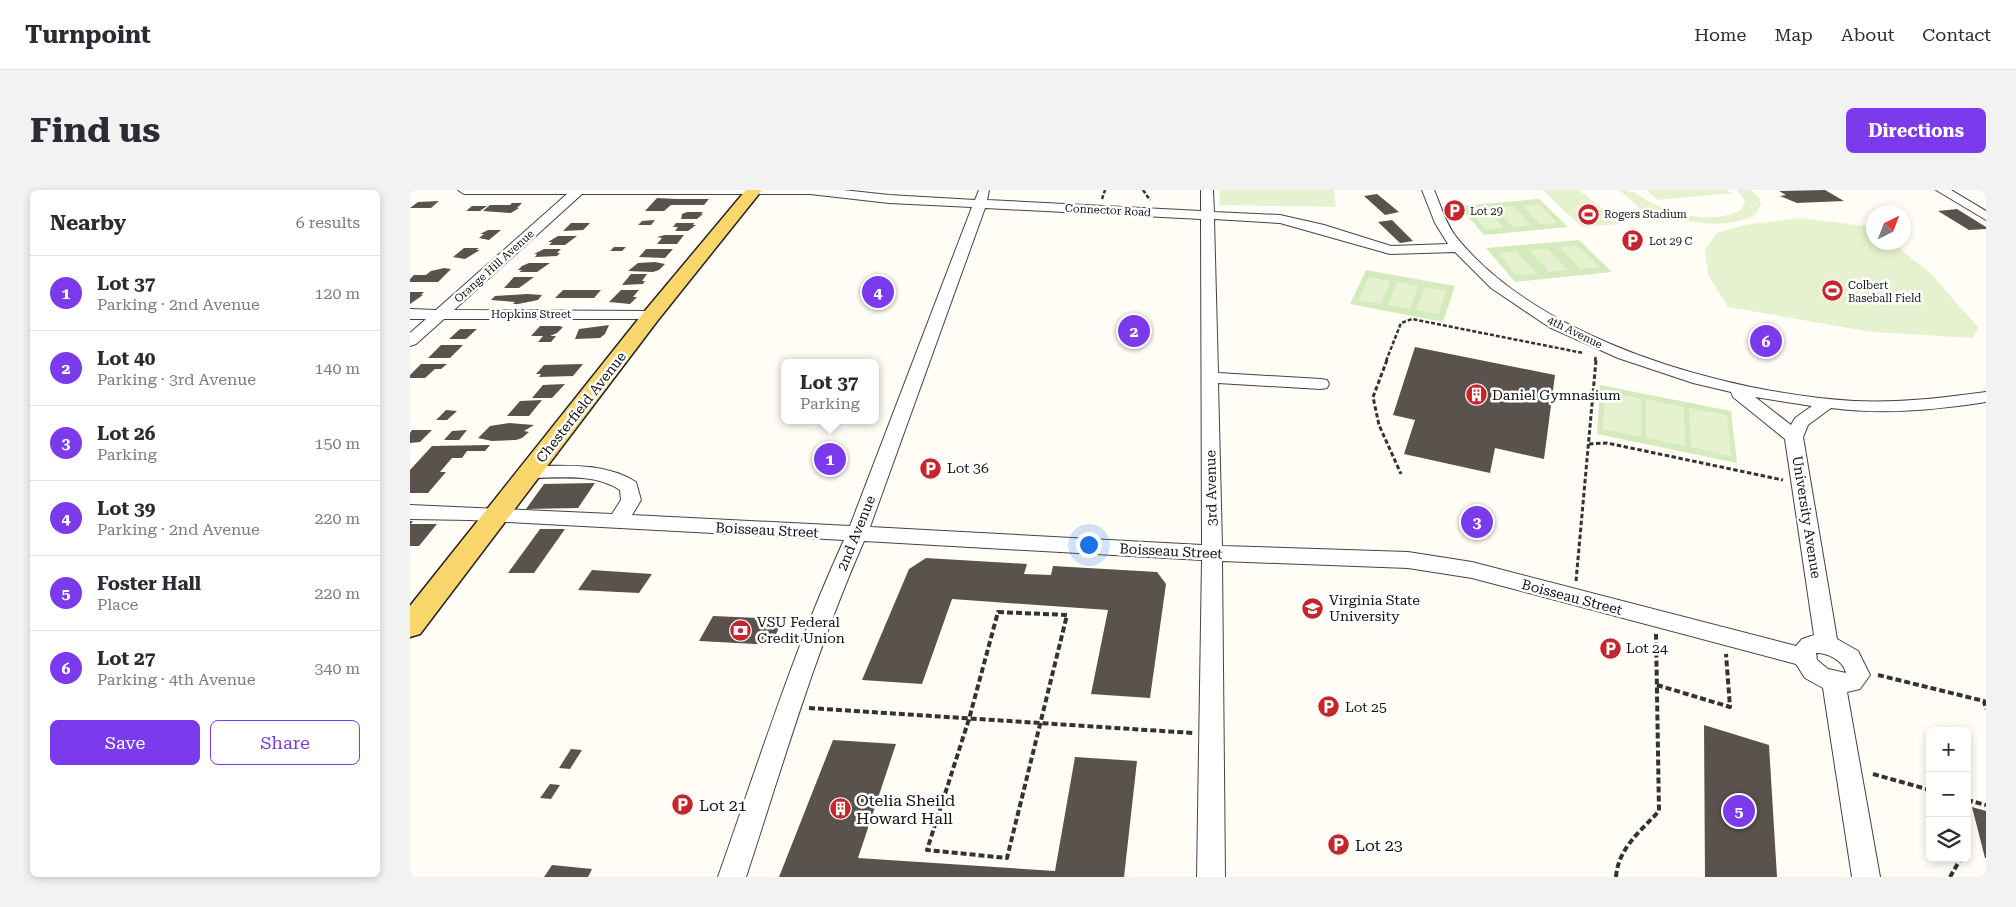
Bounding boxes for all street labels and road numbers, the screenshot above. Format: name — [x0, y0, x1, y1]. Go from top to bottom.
street label: Connector Road — [1065, 202, 1151, 219]
street label: Orange Hill Avenue — [452, 227, 537, 306]
street label: Hopkins Street — [491, 308, 571, 321]
street label: 4th Avenue — [1545, 314, 1604, 351]
street label: Chesterfield Avenue — [533, 348, 629, 465]
street label: 3rd Avenue — [1202, 449, 1220, 526]
street label: University Avenue — [1789, 454, 1825, 580]
street label: 2nd Avenue — [834, 493, 878, 573]
street label: Boisseau Street — [715, 519, 819, 541]
street label: Boisseau Street — [1119, 540, 1223, 562]
street label: Boisseau Street — [1520, 576, 1624, 618]

